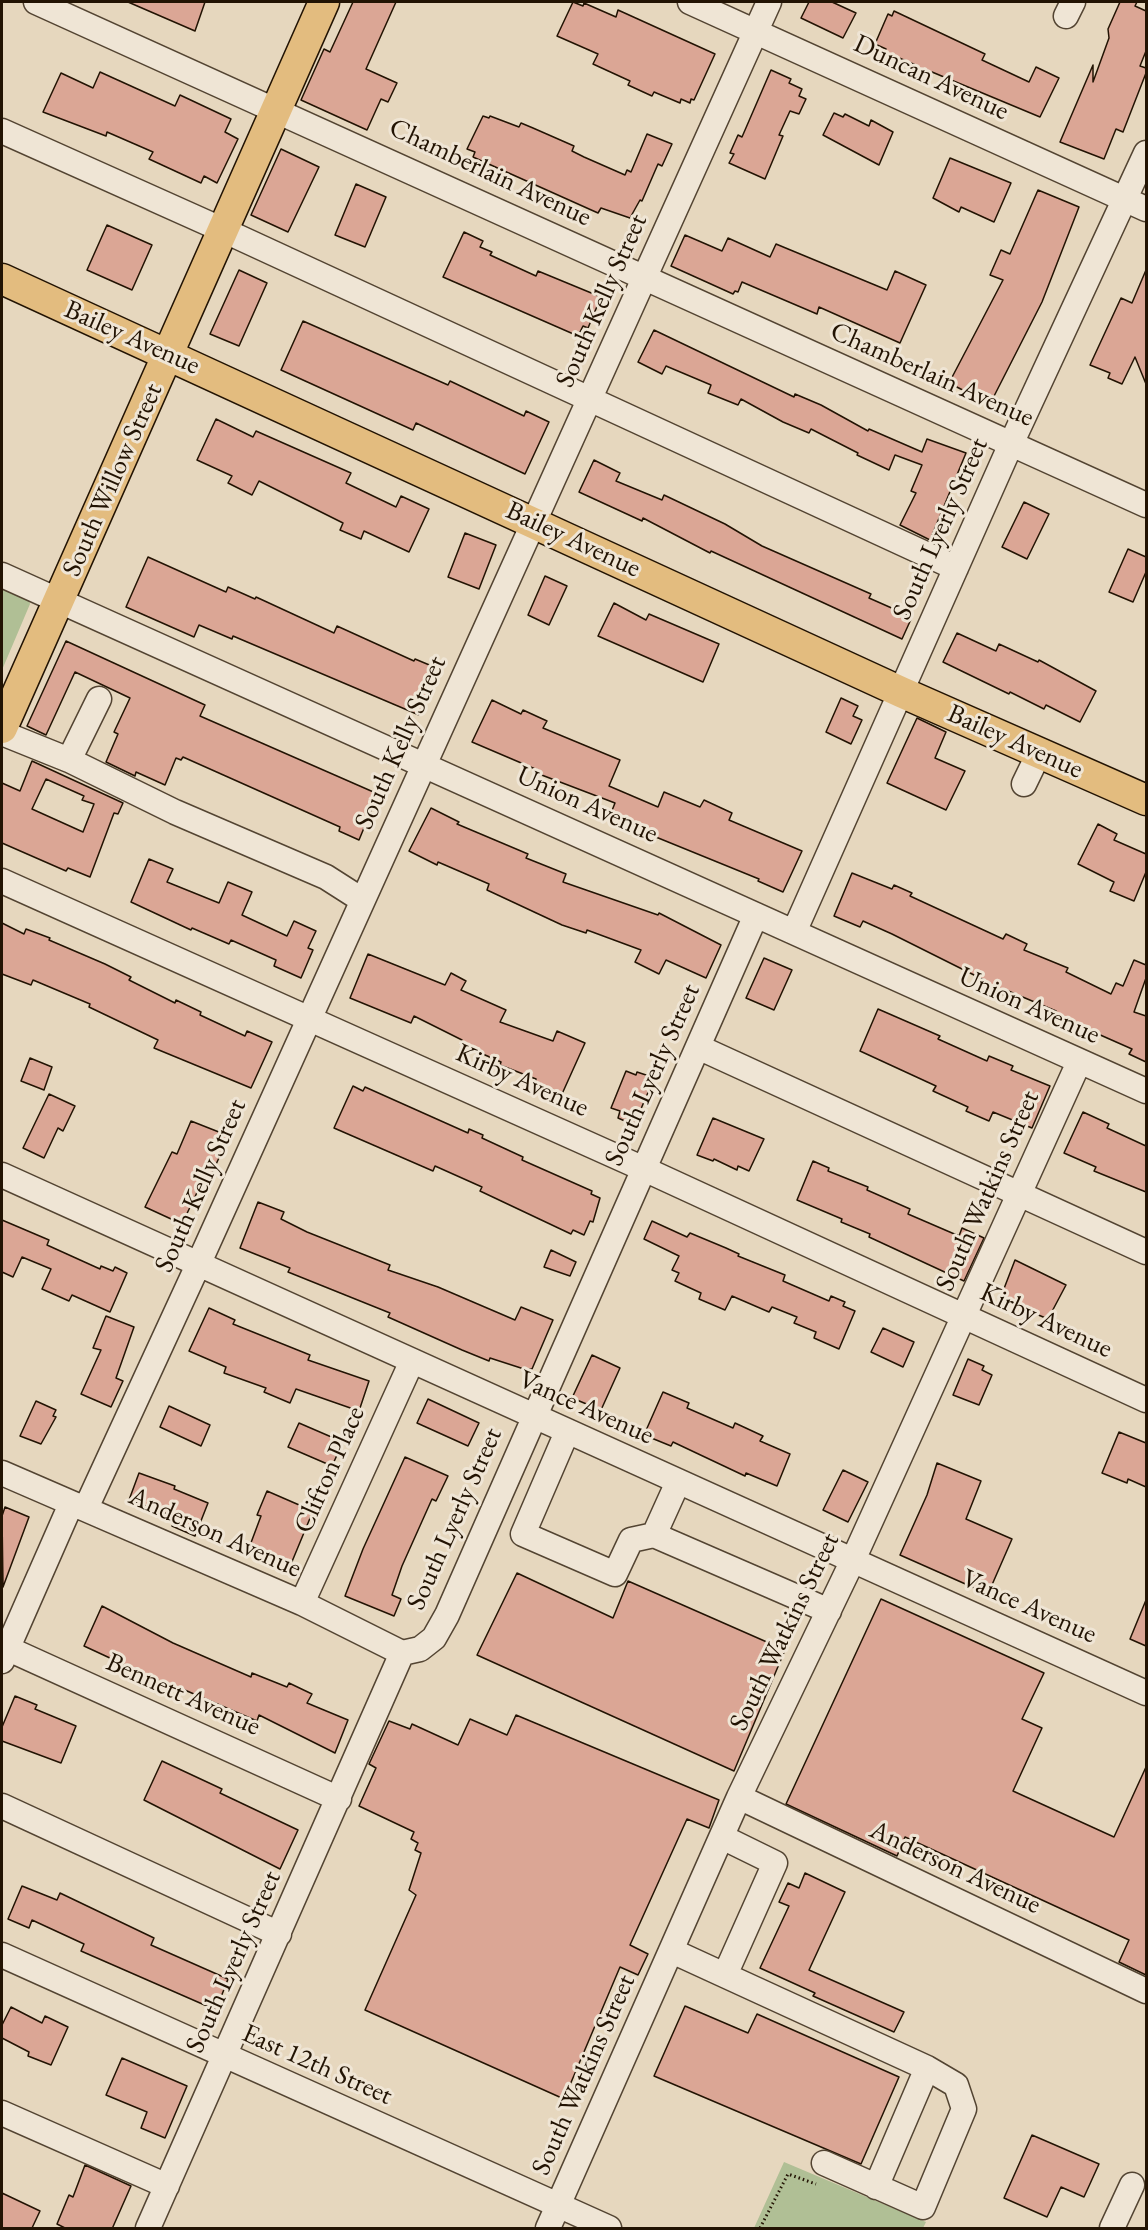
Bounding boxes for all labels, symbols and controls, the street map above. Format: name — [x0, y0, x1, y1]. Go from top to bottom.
street label: Duncan Avenue — [848, 28, 1014, 128]
street label: Chamberlain Avenue — [384, 112, 596, 234]
street label: South Kelly Street — [549, 209, 655, 393]
street label: Bailey Avenue — [59, 294, 205, 382]
street label: Chamberlain Avenue — [825, 316, 1039, 434]
street label: South Willow Street — [56, 378, 170, 582]
street label: South Lyerly Street — [886, 433, 996, 625]
street label: Bailey Avenue — [500, 495, 646, 585]
street label: South Kelly Street — [348, 651, 454, 835]
street label: Bailey Avenue — [942, 698, 1088, 786]
street label: Union Avenue — [511, 759, 663, 851]
street label: Union Avenue — [953, 960, 1105, 1052]
street label: South Lyerly Street — [598, 979, 708, 1171]
street label: Kirby Avenue — [451, 1037, 593, 1125]
street label: South Watkins Street — [929, 1086, 1047, 1296]
street label: South Kelly Street — [148, 1094, 254, 1278]
street label: Kirby Avenue — [975, 1276, 1117, 1366]
street label: Vance Avenue — [513, 1364, 659, 1452]
street label: Clifton Place — [288, 1402, 372, 1538]
street label: South Lyerly Street — [400, 1423, 510, 1615]
street label: Anderson Avenue — [124, 1480, 306, 1586]
street label: South Watkins Street — [723, 1528, 847, 1736]
street label: Vance Avenue — [956, 1563, 1102, 1651]
street label: Bennett Avenue — [101, 1647, 265, 1743]
street label: Anderson Avenue — [864, 1814, 1046, 1922]
street label: South Lyerly Street — [179, 1866, 289, 2058]
street label: South Watkins Street — [525, 1970, 643, 2180]
street label: East 12th Street — [237, 2017, 397, 2113]

